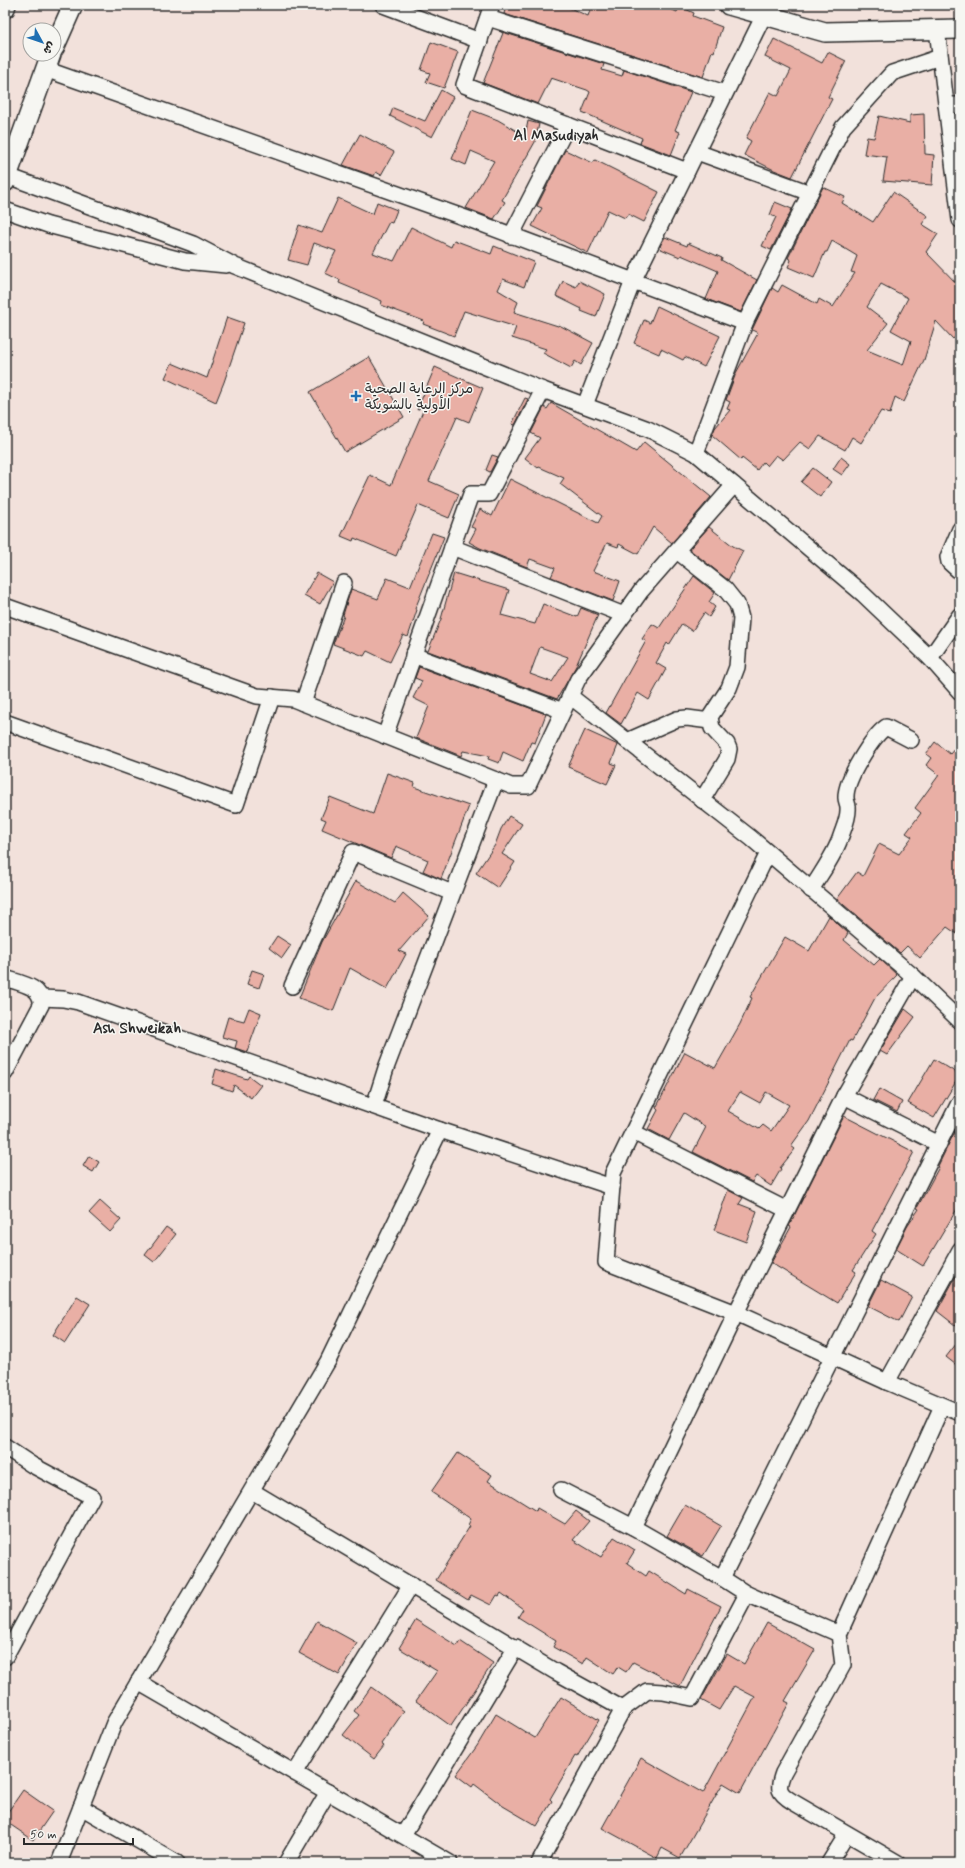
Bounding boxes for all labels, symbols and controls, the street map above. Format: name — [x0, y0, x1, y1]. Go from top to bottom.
north arrow — [22, 22, 62, 62]
text: ش — [40, 39, 58, 57]
district label: Al Masudiyah — [513, 126, 599, 146]
place label: مركز الرعاية الصحية الأولية بالشويكة — [365, 380, 473, 414]
marker: مركز الرعاية الصحية الأولية بالشويكة — [350, 390, 362, 402]
district label: Ash Shweikah — [93, 1019, 181, 1039]
scale bar — [24, 1820, 133, 1846]
text: 50 m — [30, 1827, 57, 1843]

